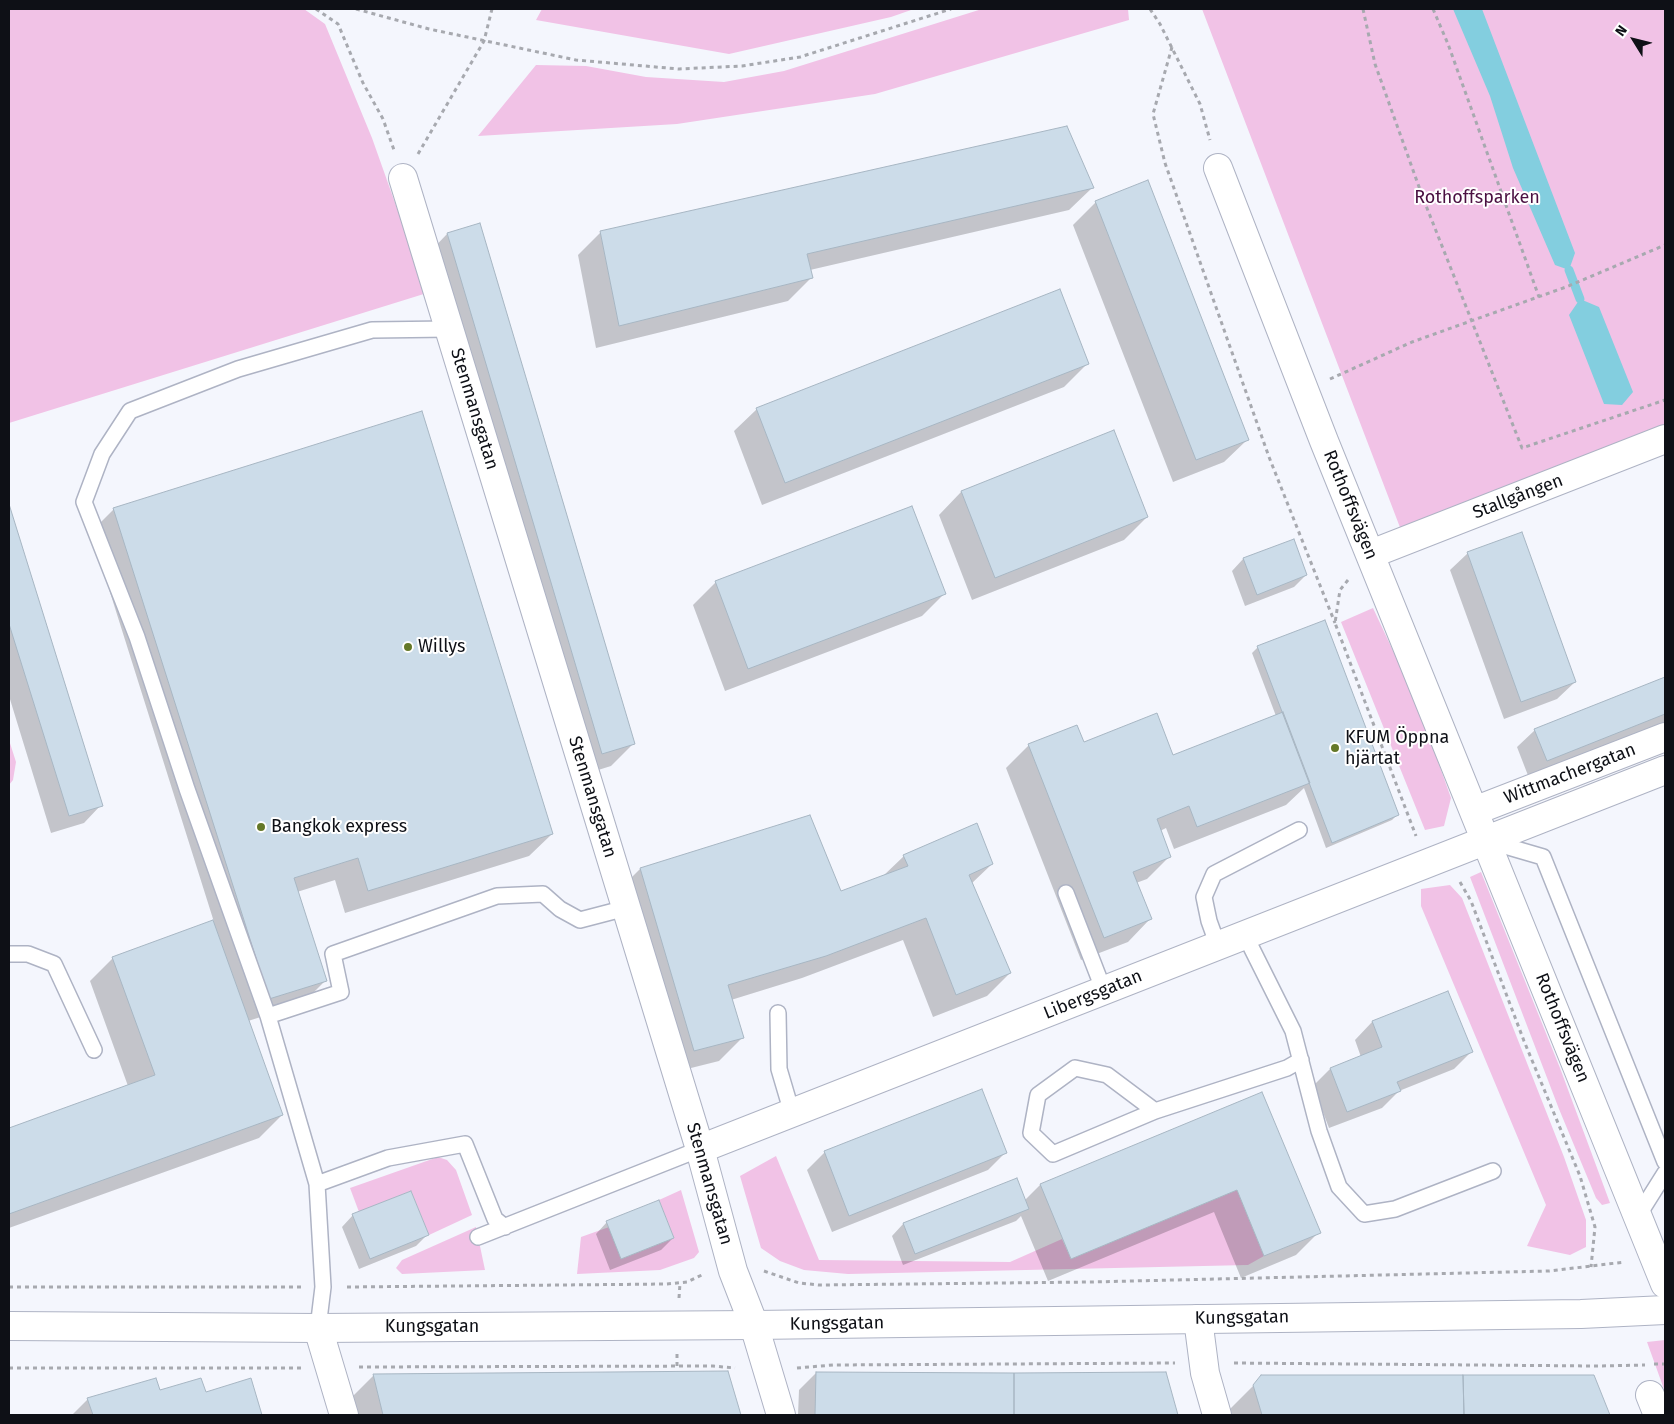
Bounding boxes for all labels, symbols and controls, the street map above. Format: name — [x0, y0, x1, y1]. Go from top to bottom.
north arrow — [1609, 15, 1659, 65]
text: N — [1612, 22, 1631, 40]
park label: Rothoffsparken — [1414, 187, 1540, 209]
street label: Stenmansgatan — [445, 346, 503, 472]
street label: Rothoffsvägen — [1318, 447, 1382, 563]
street label: Stallgången — [1470, 470, 1566, 524]
place label: Willys — [418, 636, 465, 658]
marker: Willys — [402, 641, 414, 653]
place label: KFUM Öppna hjärtat — [1345, 727, 1449, 770]
street label: Stenmansgatan — [563, 734, 621, 860]
street label: Wittmachergatan — [1501, 739, 1639, 809]
marker: KFUM Öppna hjärtat — [1329, 742, 1341, 754]
place label: Bangkok express — [271, 816, 407, 838]
marker: Bangkok express — [255, 821, 267, 833]
street label: Libergsgatan — [1041, 965, 1145, 1025]
street label: Rothoffsvägen — [1530, 970, 1594, 1086]
street label: Stenmansgatan — [681, 1120, 737, 1248]
street label: Kungsgatan — [1195, 1306, 1289, 1330]
street label: Kungsgatan — [790, 1312, 884, 1336]
street label: Kungsgatan — [385, 1316, 479, 1338]

